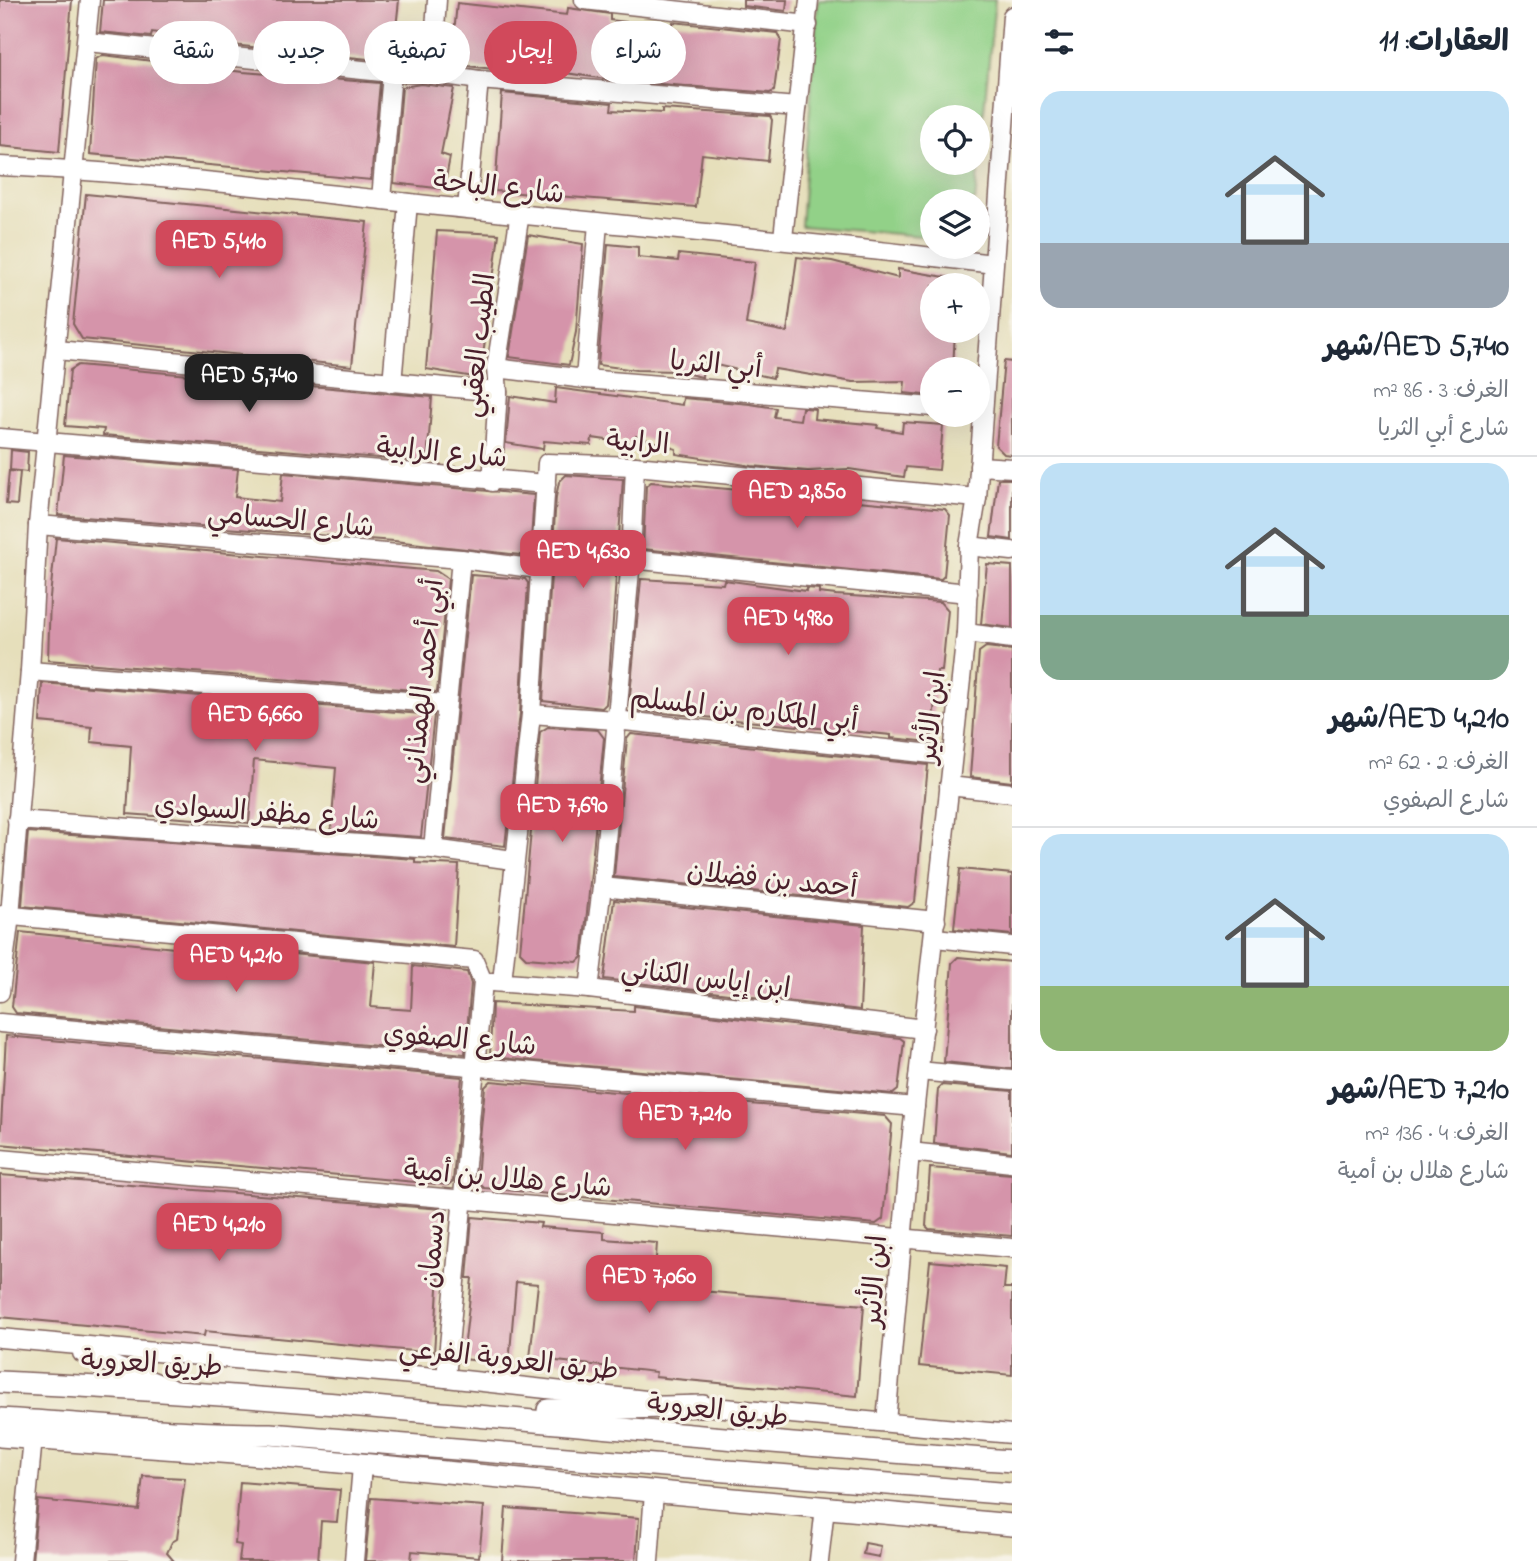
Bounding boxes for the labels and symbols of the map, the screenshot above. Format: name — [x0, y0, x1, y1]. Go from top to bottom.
street label: شارع الباحة — [431, 162, 566, 217]
pin: AED 5,410 — [139, 220, 299, 280]
street label: الطيب العقبي — [453, 271, 509, 420]
street label: أبي الثريا — [668, 342, 764, 392]
pin: AED 5,740 — [169, 354, 329, 414]
street label: الرابية — [605, 422, 671, 467]
street label: شارع الرابية — [375, 428, 509, 481]
pin: AED 2,850 — [717, 470, 877, 530]
street label: شارع الحسامي — [206, 495, 376, 551]
pin: AED 4,630 — [503, 530, 663, 590]
street label: أبي أحمد الهمذاني — [394, 577, 458, 786]
pin: AED 4,980 — [708, 598, 868, 657]
street label: ابن الأثير — [907, 669, 959, 768]
street label: أبي المكارم بن المسلم — [628, 679, 860, 745]
pin: AED 6,660 — [175, 694, 335, 753]
pin: AED 7,690 — [482, 784, 642, 844]
street label: شارع مظفر السوادي — [153, 786, 381, 843]
street label: أحمد بن فضلان — [684, 852, 859, 911]
pin: AED 4,210 — [156, 934, 316, 994]
street label: ابن إياس الكناني — [618, 950, 793, 1012]
street label: شارع الصفوي — [382, 1014, 538, 1069]
pin: AED 7,210 — [605, 1092, 765, 1152]
street label: شارع هلال بن أمية — [402, 1151, 613, 1210]
pin: AED 4,210 — [139, 1204, 299, 1263]
street label: دسمان — [411, 1208, 458, 1290]
street label: ابن الأثير — [852, 1234, 900, 1331]
pin: AED 7,060 — [569, 1256, 729, 1315]
street label: طريق العروبة الفرعي — [397, 1330, 621, 1394]
street label: طريق العروبة — [80, 1341, 224, 1390]
street label: طريق العروبة — [645, 1385, 790, 1440]

